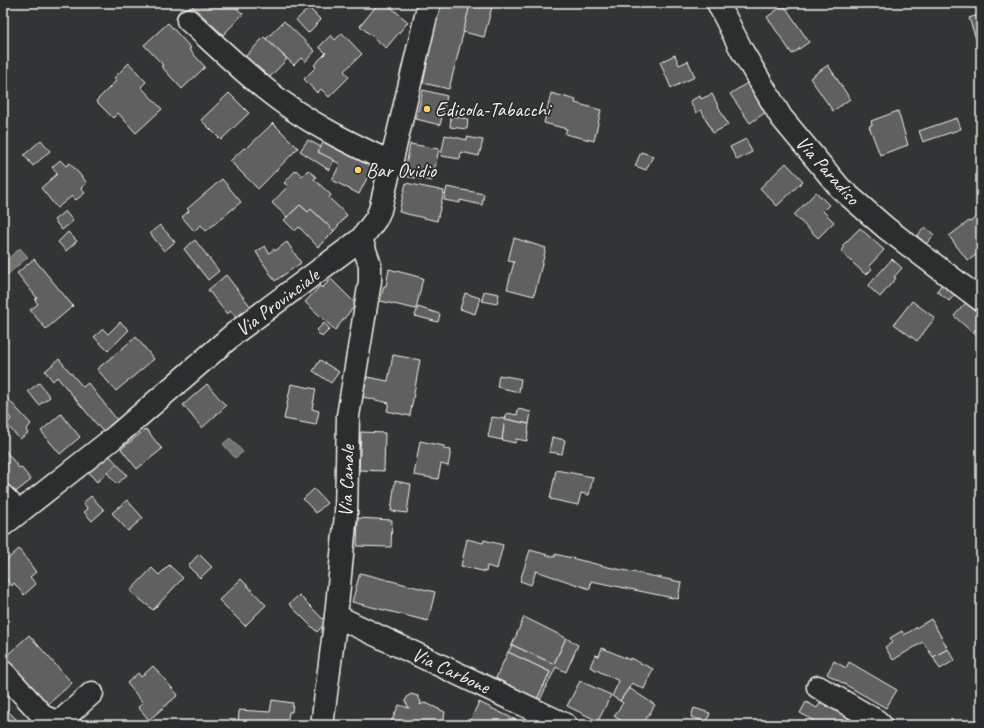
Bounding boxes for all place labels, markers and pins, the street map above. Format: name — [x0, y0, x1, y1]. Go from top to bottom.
place label: Edicola-Tabacchi — [435, 97, 552, 122]
marker: Edicola-Tabacchi — [422, 104, 432, 114]
place label: Bar Ovidio — [366, 158, 437, 183]
marker: Bar Ovidio — [353, 165, 363, 175]

